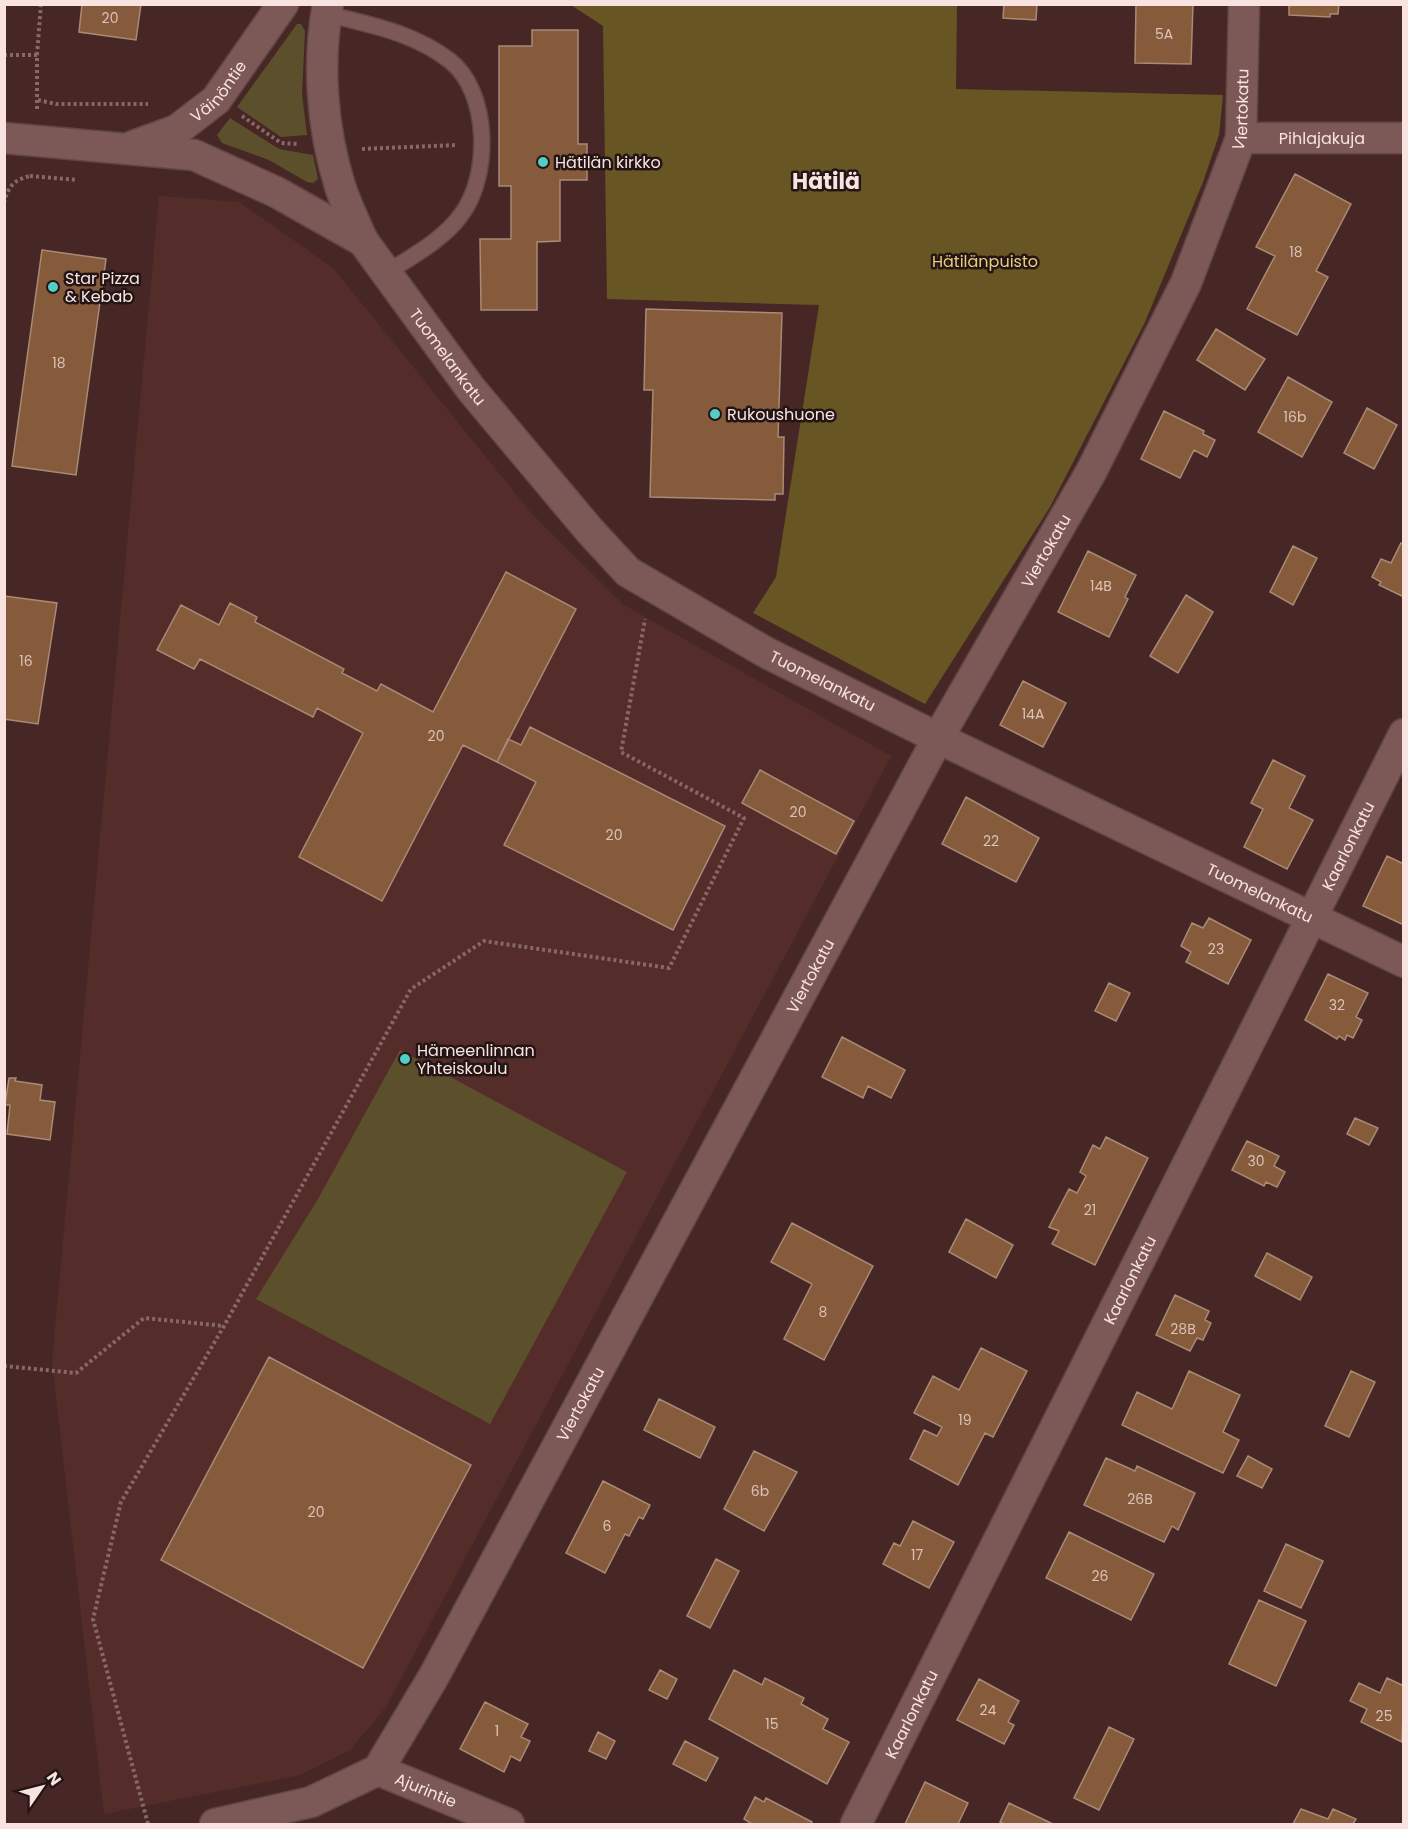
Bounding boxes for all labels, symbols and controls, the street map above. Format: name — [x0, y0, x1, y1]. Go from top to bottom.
house number: 20 — [102, 8, 118, 28]
house number: 5A — [1155, 24, 1173, 44]
street label: Väinöntie — [185, 56, 252, 127]
street label: Viertokatu — [1226, 68, 1254, 154]
street label: Pihlajakuja — [1279, 127, 1365, 150]
place label: Hätilän kirkko — [555, 151, 661, 174]
marker: Hätilän kirkko — [536, 155, 550, 169]
district label: Hätilä — [792, 166, 860, 197]
house number: 18 — [1289, 242, 1303, 262]
park label: Hätilänpuisto — [932, 250, 1038, 273]
place label: Star Pizza & Kebab — [65, 267, 140, 308]
marker: Star Pizza & Kebab — [46, 280, 60, 294]
street label: Tuomelankatu — [404, 303, 491, 410]
house number: 18 — [52, 353, 66, 373]
place label: Rukoushuone — [727, 403, 835, 426]
marker: Rukoushuone — [708, 407, 722, 421]
house number: 16b — [1284, 407, 1306, 427]
street label: Viertokatu — [1015, 510, 1076, 592]
house number: 14B — [1090, 576, 1112, 596]
street label: Tuomelankatu — [766, 645, 880, 717]
house number: 16 — [19, 651, 33, 671]
house number: 14A — [1022, 704, 1044, 724]
house number: 20 — [428, 726, 444, 746]
street label: Kaarlonkatu — [1316, 797, 1380, 894]
house number: 20 — [790, 802, 806, 822]
house number: 20 — [606, 825, 622, 845]
house number: 22 — [983, 831, 999, 851]
street label: Tuomelankatu — [1203, 857, 1317, 928]
street label: Viertokatu — [781, 934, 840, 1017]
house number: 23 — [1208, 939, 1224, 959]
house number: 32 — [1329, 995, 1345, 1015]
place label: Hämeenlinnan Yhteiskoulu — [417, 1039, 535, 1080]
marker: Hämeenlinnan Yhteiskoulu — [398, 1052, 412, 1066]
house number: 30 — [1247, 1151, 1265, 1171]
house number: 21 — [1084, 1200, 1096, 1220]
street label: Kaarlonkatu — [1098, 1231, 1162, 1328]
house number: 8 — [819, 1302, 828, 1322]
house number: 28B — [1170, 1319, 1196, 1339]
street label: Viertokatu — [551, 1362, 610, 1445]
house number: 19 — [958, 1410, 972, 1430]
house number: 6b — [751, 1481, 769, 1501]
house number: 26B — [1127, 1489, 1153, 1509]
house number: 20 — [308, 1502, 324, 1522]
house number: 6 — [603, 1516, 612, 1536]
house number: 17 — [911, 1545, 923, 1565]
house number: 26 — [1092, 1566, 1109, 1586]
street label: Kaarlonkatu — [879, 1666, 943, 1763]
house number: 24 — [980, 1700, 997, 1720]
house number: 25 — [1376, 1706, 1392, 1726]
house number: 15 — [765, 1714, 779, 1734]
house number: 1 — [495, 1721, 499, 1741]
north arrow — [12, 1757, 72, 1817]
text: N — [41, 1767, 67, 1790]
street label: Ajurintie — [392, 1767, 461, 1813]

